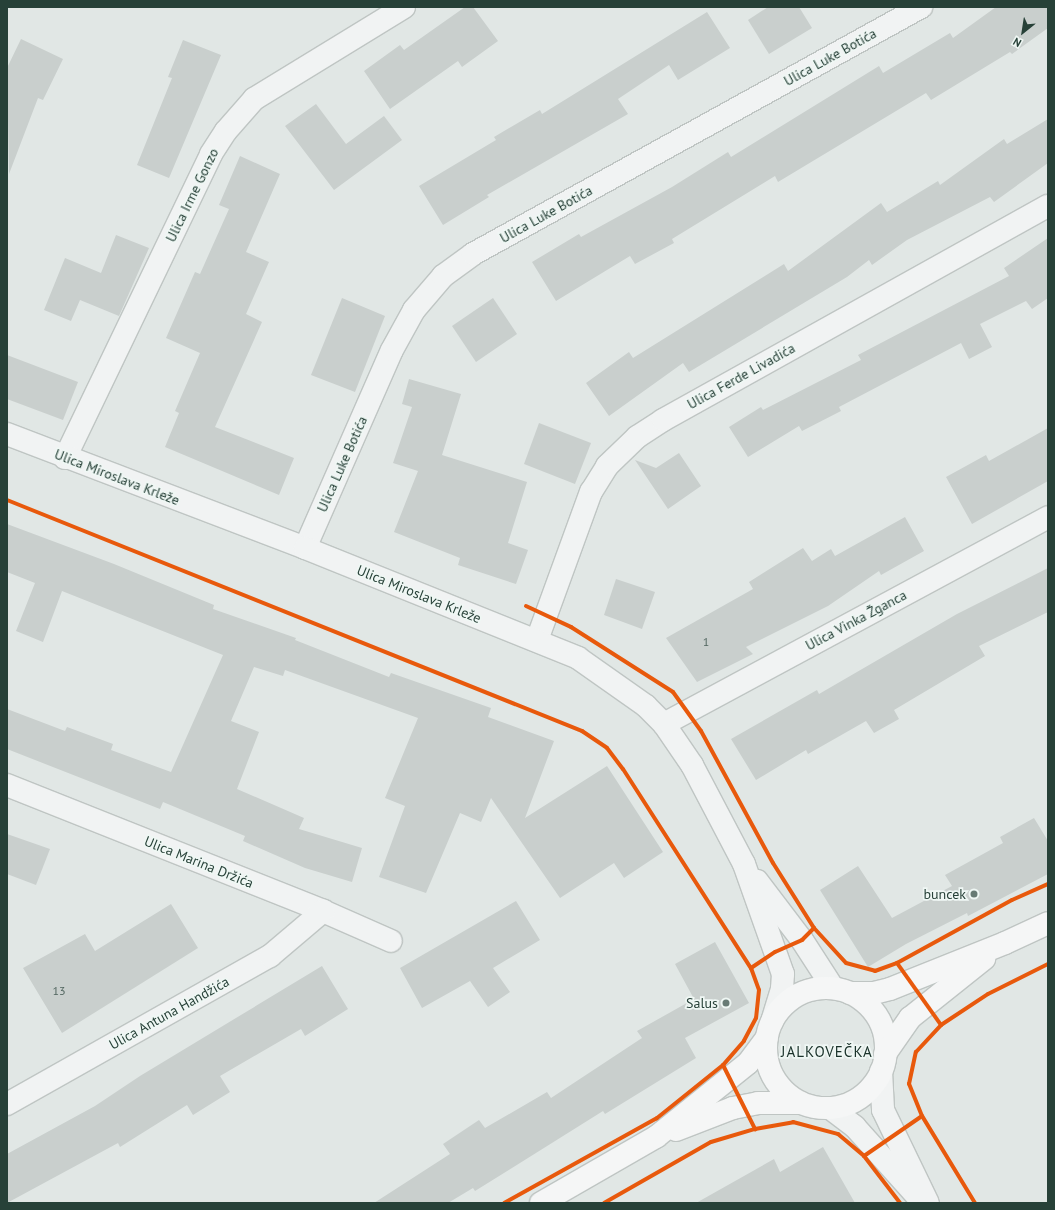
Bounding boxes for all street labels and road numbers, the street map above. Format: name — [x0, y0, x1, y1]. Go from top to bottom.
street label: Ulica Luke Botića — [781, 25, 879, 89]
street label: Ulica Irme Gonzo — [162, 145, 222, 245]
street label: Ulica Luke Botića — [497, 182, 595, 246]
street label: Ulica Ferde Livadića — [684, 339, 798, 413]
street label: Ulica Luke Botića — [313, 413, 371, 515]
street label: Ulica Miroslava Krleže — [52, 445, 182, 509]
street label: Ulica Miroslava Krleže — [354, 561, 484, 627]
street label: Ulica Vinka Žganca — [802, 586, 910, 654]
street label: Ulica Marina Držića — [142, 832, 256, 892]
street label: Ulica Antuna Handžića — [106, 973, 232, 1053]

